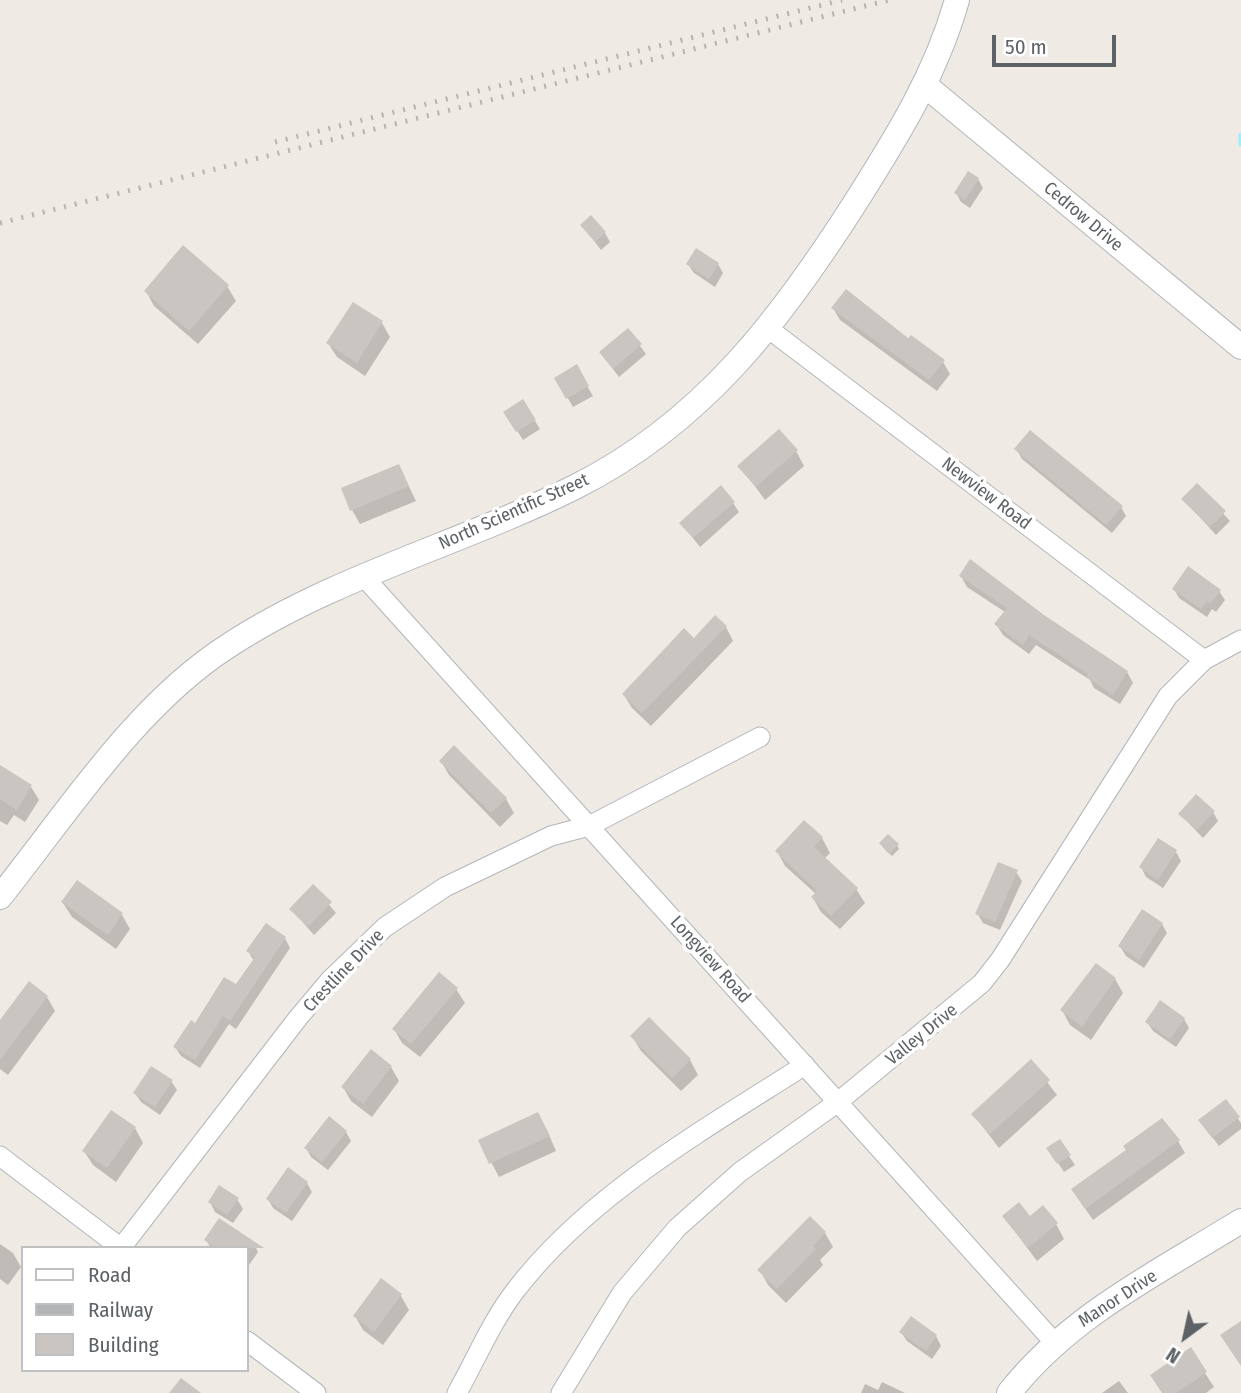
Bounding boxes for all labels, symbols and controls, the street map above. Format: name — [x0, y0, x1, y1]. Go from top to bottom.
scale bar — [996, 21, 1120, 65]
text: 50 m — [1005, 34, 1047, 60]
street label: Cedrow Drive — [1039, 178, 1127, 256]
street label: Newview Road — [937, 453, 1035, 535]
street label: North Scientific Street — [436, 469, 592, 555]
street label: Longview Road — [665, 912, 755, 1008]
street label: Crestline Drive — [299, 925, 389, 1017]
street label: Valley Drive — [882, 1000, 962, 1070]
legend — [21, 1246, 248, 1372]
text: Road — [88, 1262, 132, 1288]
street label: Manor Drive — [1075, 1266, 1161, 1332]
text: Railway — [88, 1297, 153, 1323]
north arrow — [1150, 1302, 1220, 1372]
text: Building — [88, 1332, 159, 1358]
text: N — [1162, 1342, 1184, 1368]

